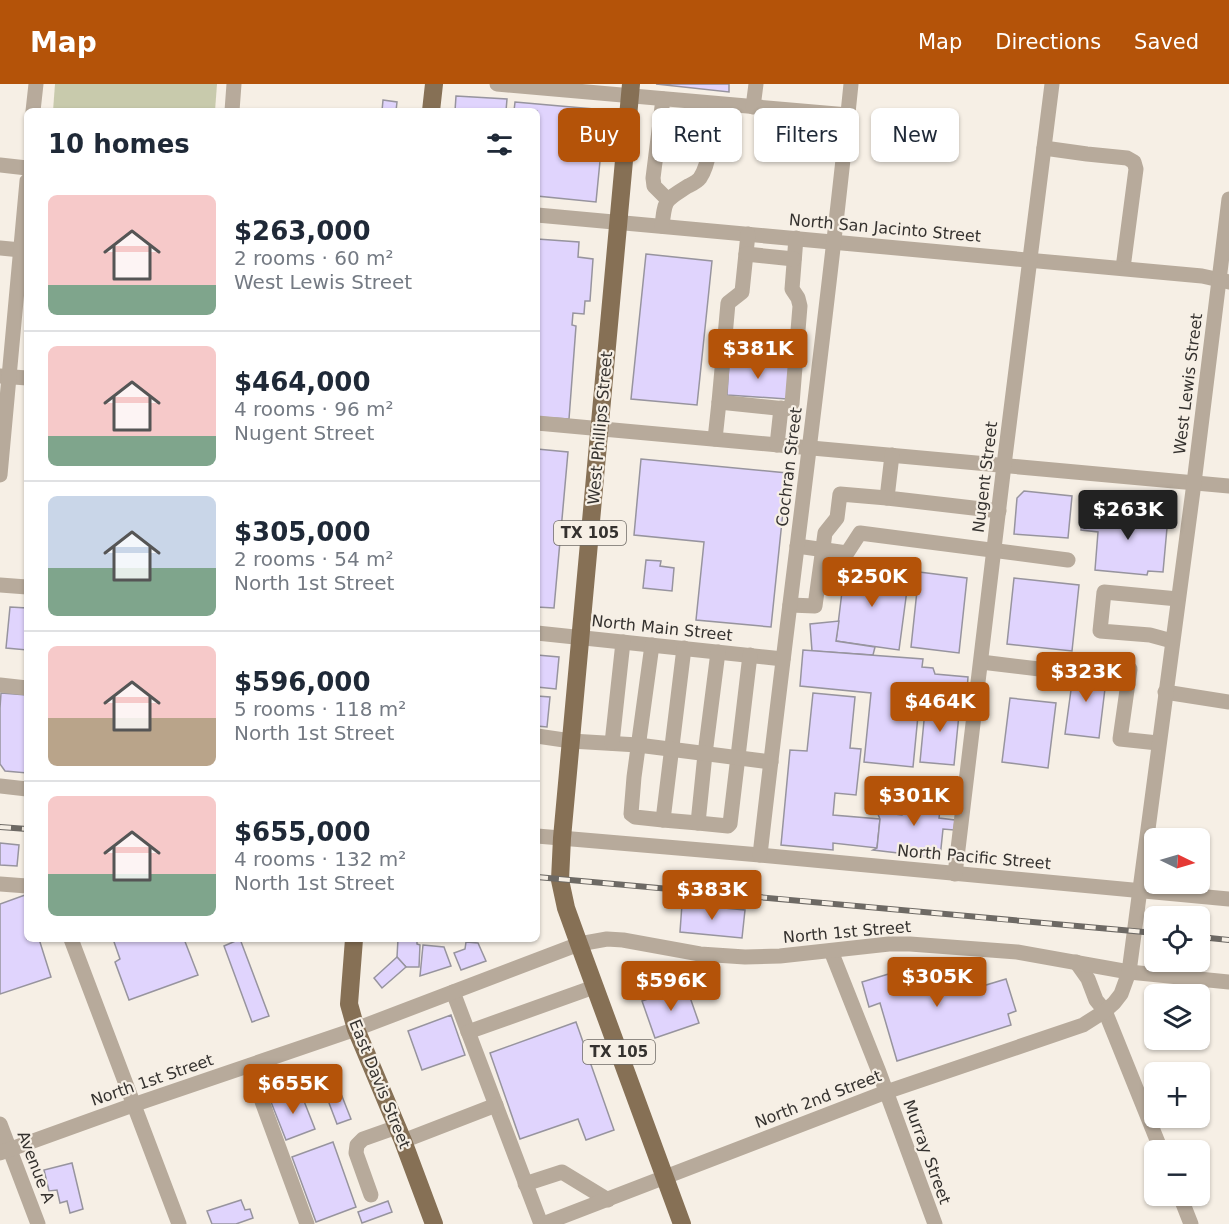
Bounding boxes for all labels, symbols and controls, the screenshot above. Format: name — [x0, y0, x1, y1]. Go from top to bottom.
text: Map — [30, 26, 97, 59]
text: Map — [918, 30, 962, 54]
text: Directions — [995, 30, 1101, 54]
text: Saved — [1134, 30, 1199, 54]
chip: Buy — [558, 108, 640, 162]
chip: Rent — [652, 108, 742, 162]
chip: Filters — [754, 108, 859, 162]
chip: New — [871, 108, 959, 162]
icon: filters — [483, 128, 516, 161]
text: 10 homes — [48, 129, 190, 159]
street label: North San Jacinto Street — [788, 210, 982, 246]
text: $263,000 — [234, 216, 371, 246]
icon: home — [96, 219, 168, 291]
text: 2 rooms · 60 m² — [234, 246, 394, 270]
text: West Lewis Street — [234, 270, 412, 294]
street label: West Lewis Street — [1170, 312, 1206, 456]
pin: $381K — [716, 329, 800, 380]
text: $381K — [722, 336, 794, 360]
street label: West Phillips Street — [584, 350, 616, 506]
text: $464,000 — [234, 367, 371, 397]
icon: home — [96, 370, 168, 442]
text: 4 rooms · 96 m² — [234, 397, 394, 421]
street label: Cochran Street — [772, 406, 806, 528]
street label: Nugent Street — [969, 420, 1001, 534]
text: Nugent Street — [234, 421, 374, 445]
pin: $263K — [1086, 490, 1170, 541]
text: $263K — [1092, 497, 1164, 521]
text: $305,000 — [234, 517, 371, 547]
icon: home — [96, 520, 168, 592]
road number: TX 105 — [554, 521, 626, 545]
text: 2 rooms · 54 m² — [234, 547, 394, 571]
pin: $250K — [830, 557, 914, 608]
text: $250K — [836, 564, 908, 588]
text: North 1st Street — [234, 571, 394, 595]
street label: North Main Street — [591, 611, 733, 645]
pin: $323K — [1044, 652, 1128, 703]
text: $323K — [1050, 659, 1122, 683]
text: $596,000 — [234, 667, 371, 697]
icon: home — [96, 670, 168, 742]
pin: $464K — [898, 682, 982, 733]
text: $464K — [904, 689, 976, 713]
text: 5 rooms · 118 m² — [234, 697, 406, 721]
text: North 1st Street — [234, 721, 394, 745]
pin: $301K — [872, 776, 956, 827]
text: $301K — [878, 783, 950, 807]
text: $655,000 — [234, 817, 371, 847]
icon: home — [96, 820, 168, 892]
north arrow — [1144, 828, 1210, 894]
map controls — [1144, 828, 1210, 1206]
street label: North Pacific Street — [896, 841, 1052, 873]
text: 4 rooms · 132 m² — [234, 847, 406, 871]
pin: $383K — [670, 870, 754, 921]
text: North 1st Street — [234, 871, 394, 895]
text: $383K — [676, 877, 748, 901]
button: locate — [1144, 906, 1210, 972]
street label: North 1st Street — [782, 917, 912, 947]
pin: $305K — [895, 957, 979, 1008]
pin: $596K — [629, 961, 713, 1012]
text: $305K — [901, 964, 973, 988]
text: $596K — [635, 968, 707, 992]
button: layers — [1144, 984, 1210, 1050]
street label: East Davis Street — [345, 1017, 415, 1151]
road number: TX 105 — [583, 1040, 655, 1064]
street label: North 1st Street — [88, 1050, 216, 1110]
button: + — [1144, 1062, 1210, 1128]
pin: $655K — [251, 1064, 335, 1115]
street label: North 2nd Street — [752, 1066, 884, 1132]
text: $655K — [257, 1071, 329, 1095]
street label: Murray Street — [899, 1097, 955, 1207]
street label: Avenue A — [14, 1128, 58, 1206]
button: − — [1144, 1140, 1210, 1206]

